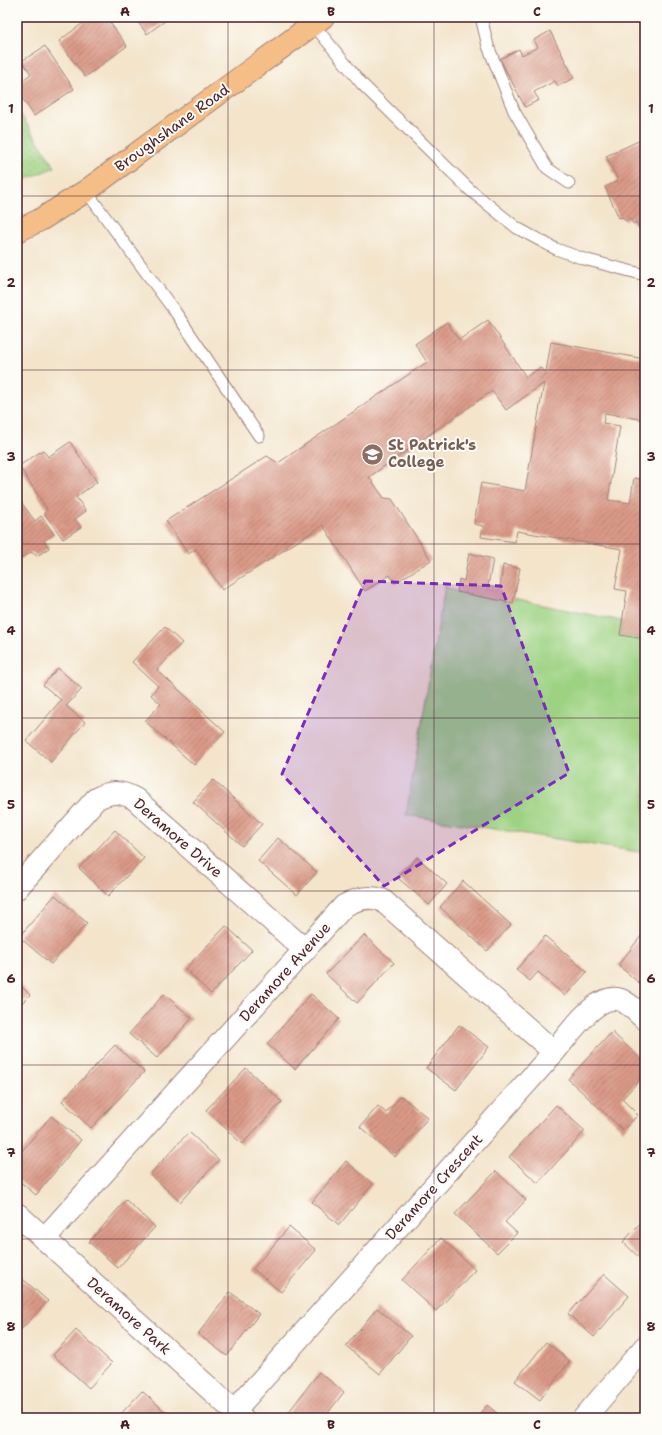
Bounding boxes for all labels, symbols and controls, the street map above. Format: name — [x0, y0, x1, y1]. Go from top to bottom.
text: A — [120, 3, 130, 20]
text: B — [327, 3, 335, 20]
text: C — [533, 3, 541, 20]
street label: Broughshane Road — [111, 79, 234, 176]
text: 1 — [8, 100, 14, 117]
text: 1 — [648, 100, 654, 117]
text: 2 — [6, 274, 16, 291]
text: 2 — [646, 274, 656, 291]
place label: St Patrick's College — [388, 435, 476, 472]
school or university icon: St Patrick's College — [360, 441, 386, 467]
text: 3 — [6, 448, 16, 465]
text: 3 — [646, 448, 656, 465]
text: 4 — [6, 622, 16, 639]
text: 4 — [646, 622, 656, 639]
street label: Deramore Drive — [129, 794, 227, 882]
text: 5 — [7, 796, 15, 813]
text: 5 — [647, 796, 655, 813]
street label: Deramore Avenue — [235, 918, 335, 1026]
text: 6 — [6, 970, 16, 987]
text: 6 — [646, 970, 656, 987]
street label: Deramore Crescent — [381, 1130, 487, 1244]
text: 7 — [6, 1144, 16, 1161]
text: 7 — [646, 1144, 656, 1161]
street label: Deramore Park — [82, 1273, 176, 1359]
text: 8 — [6, 1318, 16, 1335]
text: 8 — [646, 1318, 656, 1335]
text: A — [120, 1416, 130, 1433]
text: B — [327, 1416, 335, 1433]
text: C — [533, 1416, 541, 1433]

